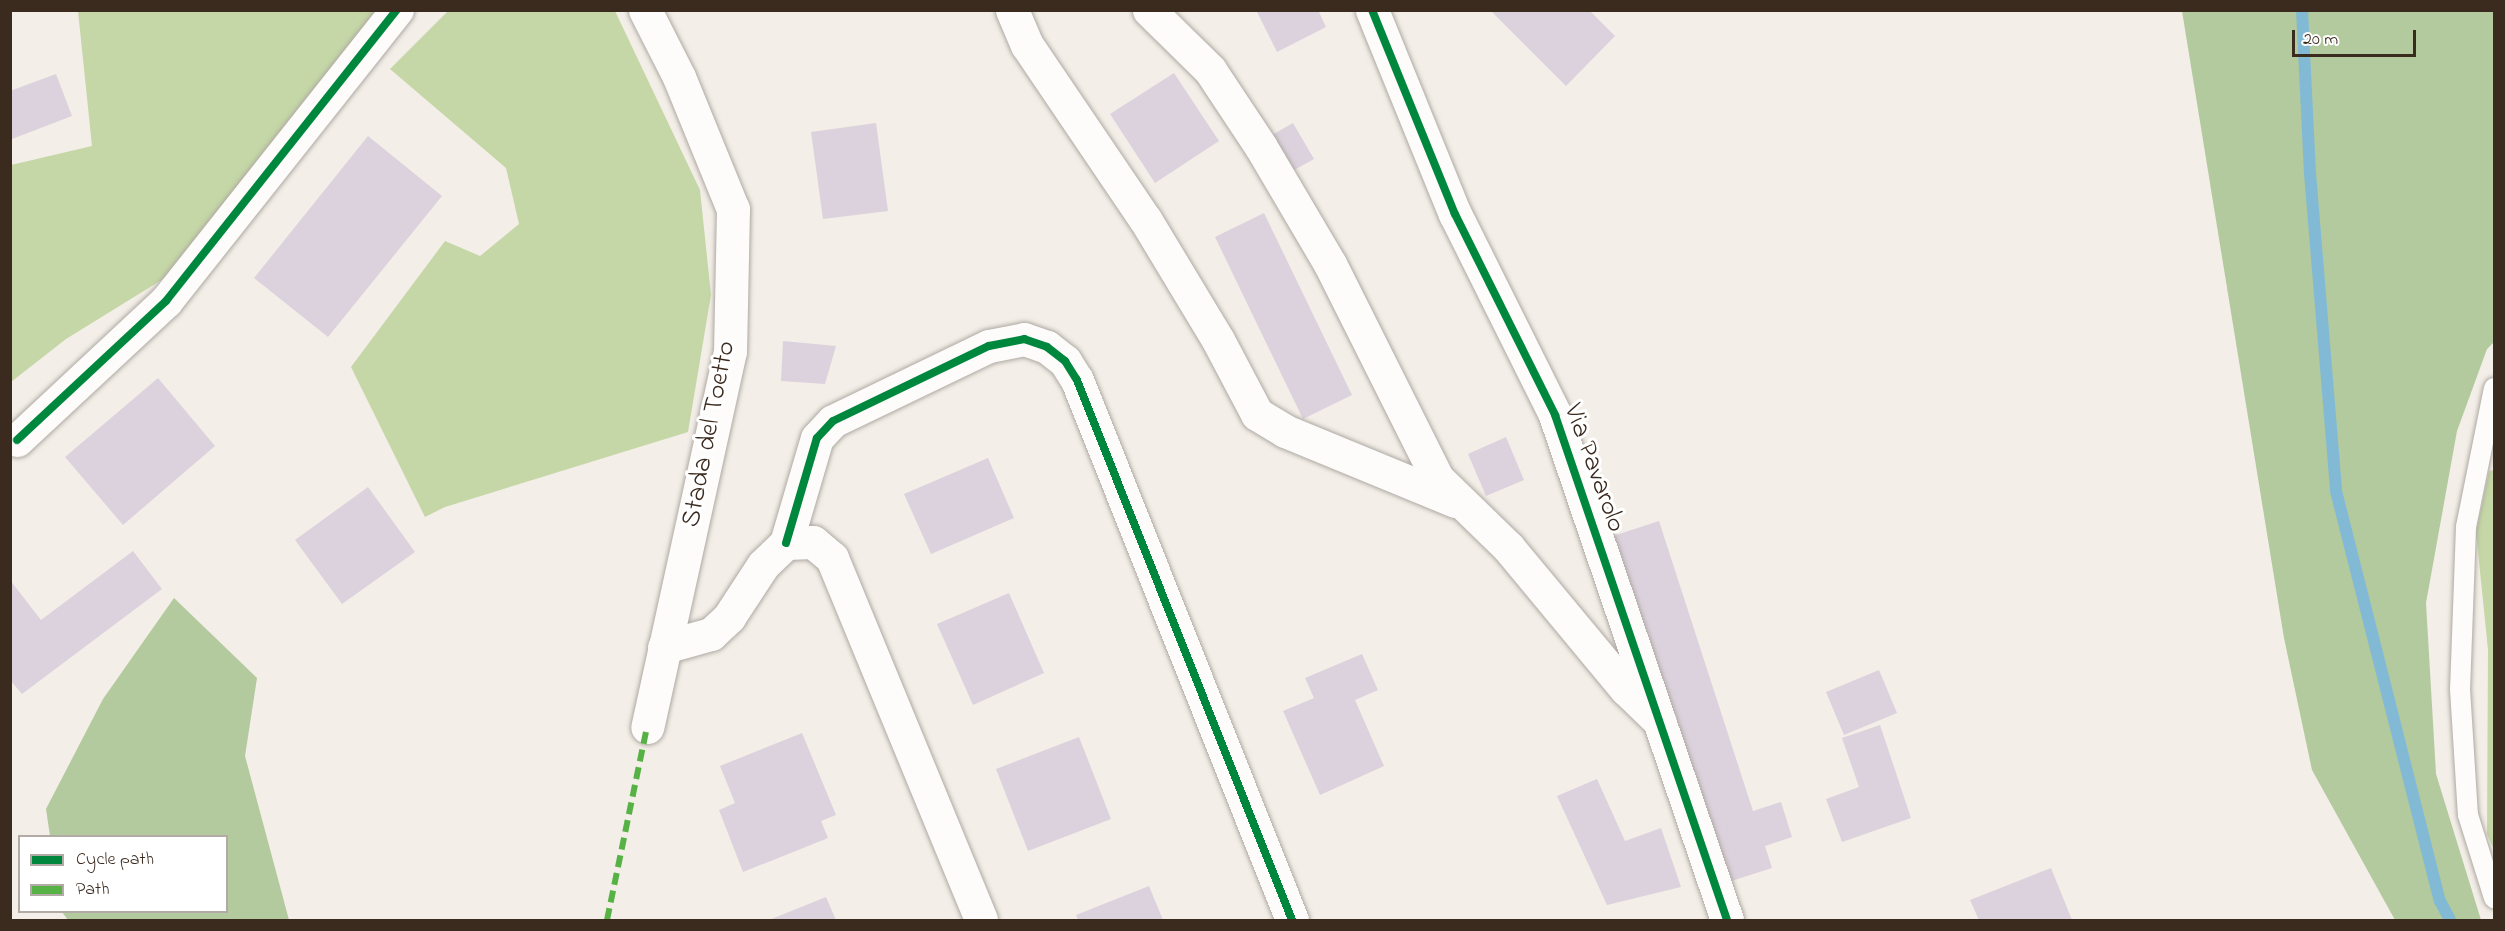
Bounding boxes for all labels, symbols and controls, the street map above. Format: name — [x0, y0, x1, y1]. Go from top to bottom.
scale bar — [2295, 18, 2420, 56]
text: 20 m — [2303, 27, 2338, 53]
street label: Stada del Toetto — [675, 338, 743, 530]
street label: Via Pavarolo — [1556, 399, 1632, 537]
legend — [18, 835, 228, 913]
text: Cycle path — [76, 847, 154, 873]
text: Path — [76, 877, 110, 903]

